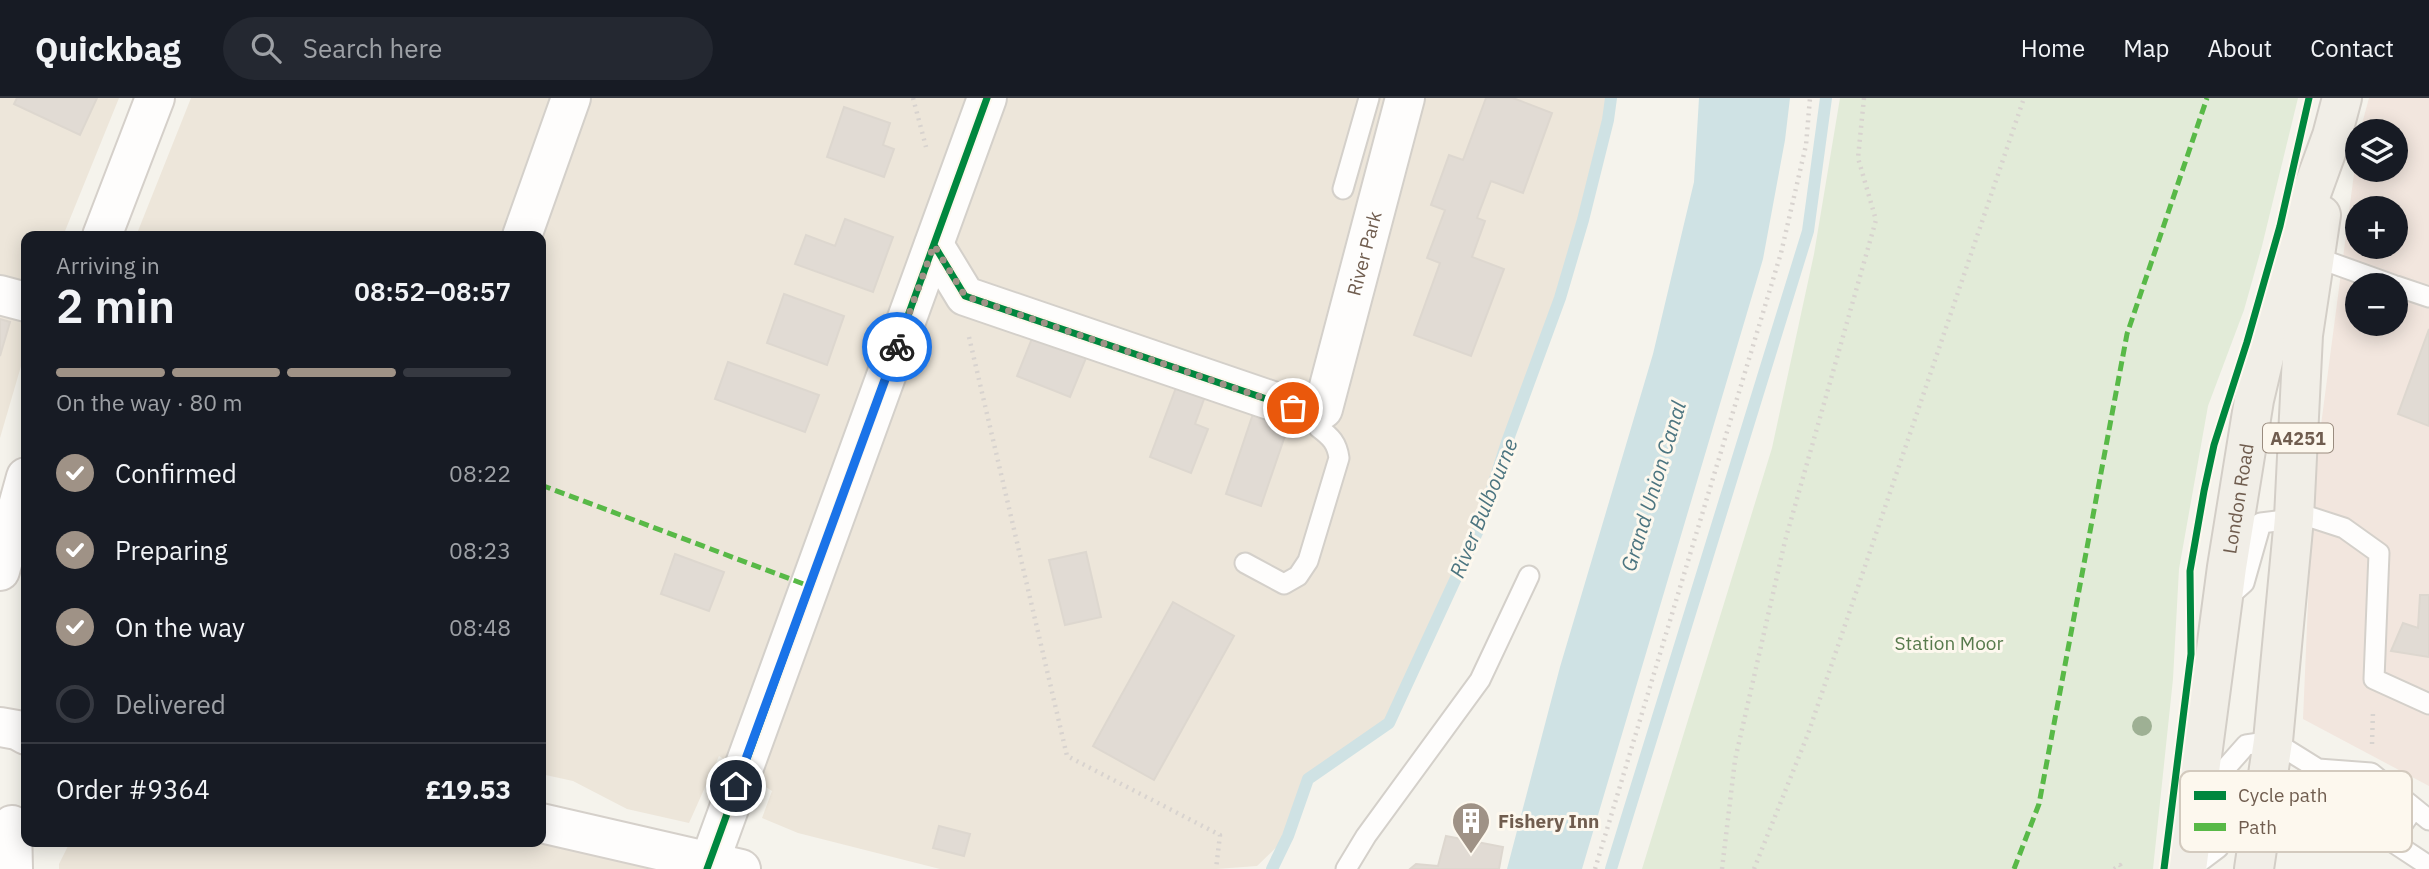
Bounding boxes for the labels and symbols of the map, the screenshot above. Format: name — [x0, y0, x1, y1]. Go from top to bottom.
street label: River Park — [1341, 208, 1387, 298]
courier — [862, 312, 932, 382]
pin — [1263, 378, 1323, 438]
water label: Grand Union Canal — [1614, 397, 1692, 574]
road number: A4251 — [2263, 424, 2333, 452]
water label: River Bulbourne — [1442, 434, 1524, 582]
street label: London Road — [2217, 442, 2259, 555]
park label: Station Moor — [1895, 631, 2003, 655]
pin — [706, 756, 766, 816]
legend — [2180, 771, 2412, 852]
text: Cycle path — [2238, 783, 2327, 807]
building icon: Fishery Inn — [1450, 800, 1492, 855]
place label: Fishery Inn — [1498, 809, 1599, 833]
text: Path — [2238, 815, 2277, 839]

